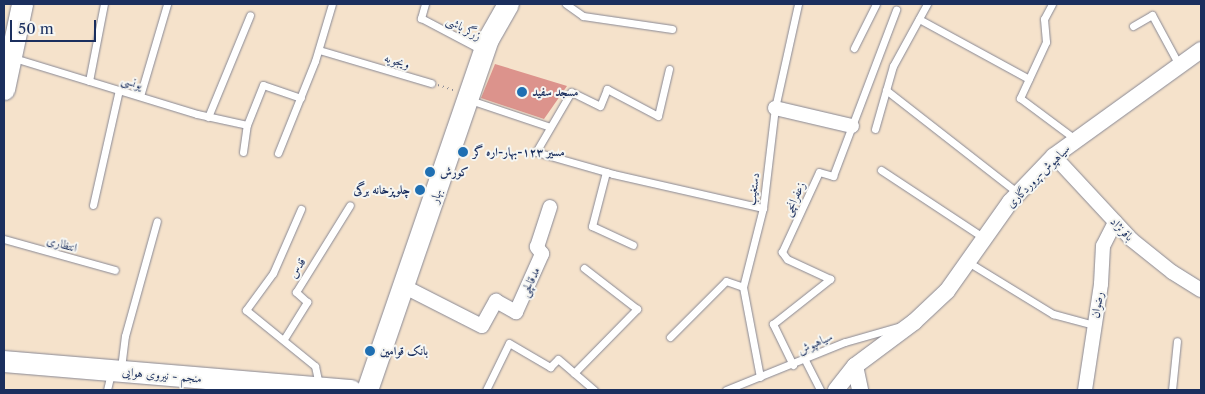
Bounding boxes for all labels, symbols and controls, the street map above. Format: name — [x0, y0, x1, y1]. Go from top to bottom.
scale bar — [12, 10, 99, 42]
street label: زرگر باشی — [444, 13, 484, 43]
text: 50 m — [18, 19, 54, 38]
street label: ویجویه — [383, 51, 411, 71]
street label: یونسی — [120, 72, 144, 92]
place label: مسجد سفید — [532, 85, 578, 99]
marker: مسجد سفید — [516, 86, 528, 98]
street label: سیاهپوش-پروردگاری — [1003, 141, 1073, 211]
place label: مسیر ۱۲۳-بهار-اره گر — [473, 145, 565, 159]
marker: مسیر ۱۲۳-بهار-اره گر — [457, 146, 469, 158]
place label: کورش — [440, 165, 469, 179]
marker: کورش — [424, 166, 436, 178]
street label: دستغیب — [744, 172, 762, 206]
street label: زعفرانچی — [780, 179, 808, 219]
place label: چلوپزخانه برگی — [353, 183, 410, 197]
marker: چلوپزخانه برگی — [414, 184, 426, 196]
street label: بهار — [427, 187, 445, 205]
street label: باقرنژاد — [1107, 214, 1137, 244]
street label: انتظاری — [45, 233, 79, 255]
street label: قدس — [285, 255, 309, 281]
street label: مدقالچی — [517, 265, 543, 299]
street label: رضوان — [1088, 291, 1106, 319]
street label: سیاهپوش — [795, 329, 835, 357]
place label: بانک قوامین — [380, 344, 428, 358]
marker: بانک قوامین — [364, 345, 376, 357]
street label: منجم - نیروی هوایی — [121, 364, 203, 386]

